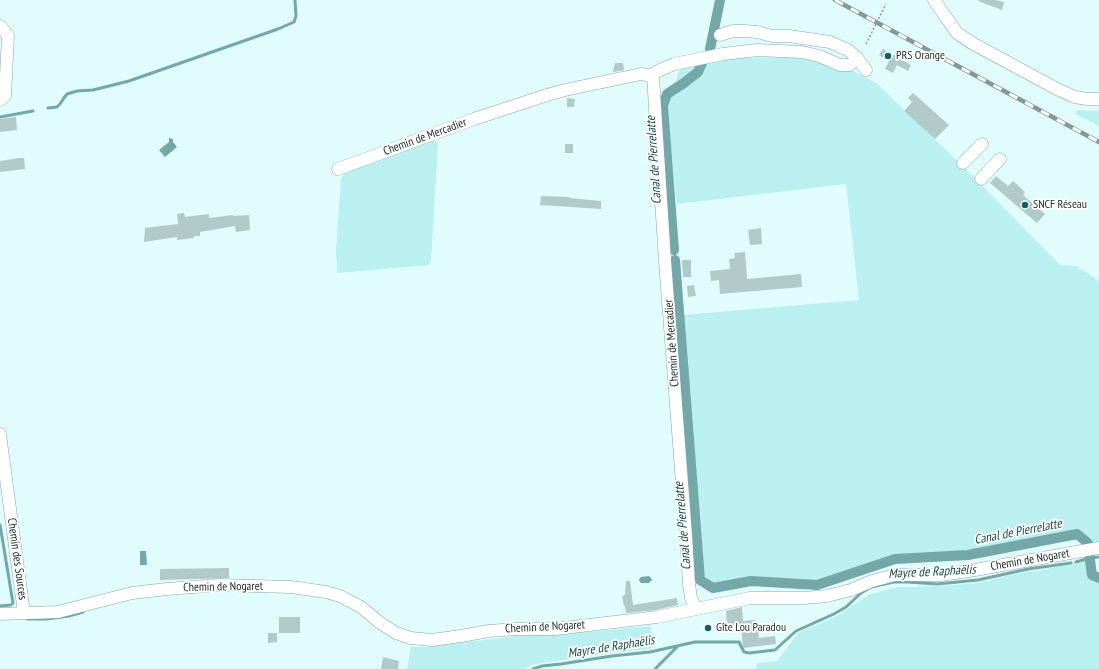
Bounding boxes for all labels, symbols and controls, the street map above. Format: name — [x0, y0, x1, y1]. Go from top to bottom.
place label: PRS Orange — [896, 49, 945, 63]
marker: PRS Orange — [883, 51, 893, 61]
street label: Chemin de Mercadier — [381, 115, 469, 159]
water label: Canal de Pierrelatte — [643, 115, 665, 205]
place label: SNCF Réseau — [1033, 198, 1087, 212]
marker: SNCF Réseau — [1020, 200, 1030, 210]
street label: Chemin de Mercadier — [662, 299, 682, 387]
water label: Canal de Pierrelatte — [671, 481, 695, 571]
water label: Canal de Pierrelatte — [973, 516, 1063, 548]
street label: Chemin des Sources — [4, 517, 30, 601]
street label: Chemin de Nogaret — [989, 546, 1071, 574]
water label: Mayre de Raphaëlis — [888, 562, 976, 582]
street label: Chemin de Nogaret — [183, 579, 263, 595]
street label: Chemin de Nogaret — [505, 618, 585, 636]
place label: Gîte Lou Paradou — [716, 621, 786, 635]
marker: Gîte Lou Paradou — [703, 623, 713, 633]
water label: Mayre de Raphaëlis — [567, 632, 655, 662]

